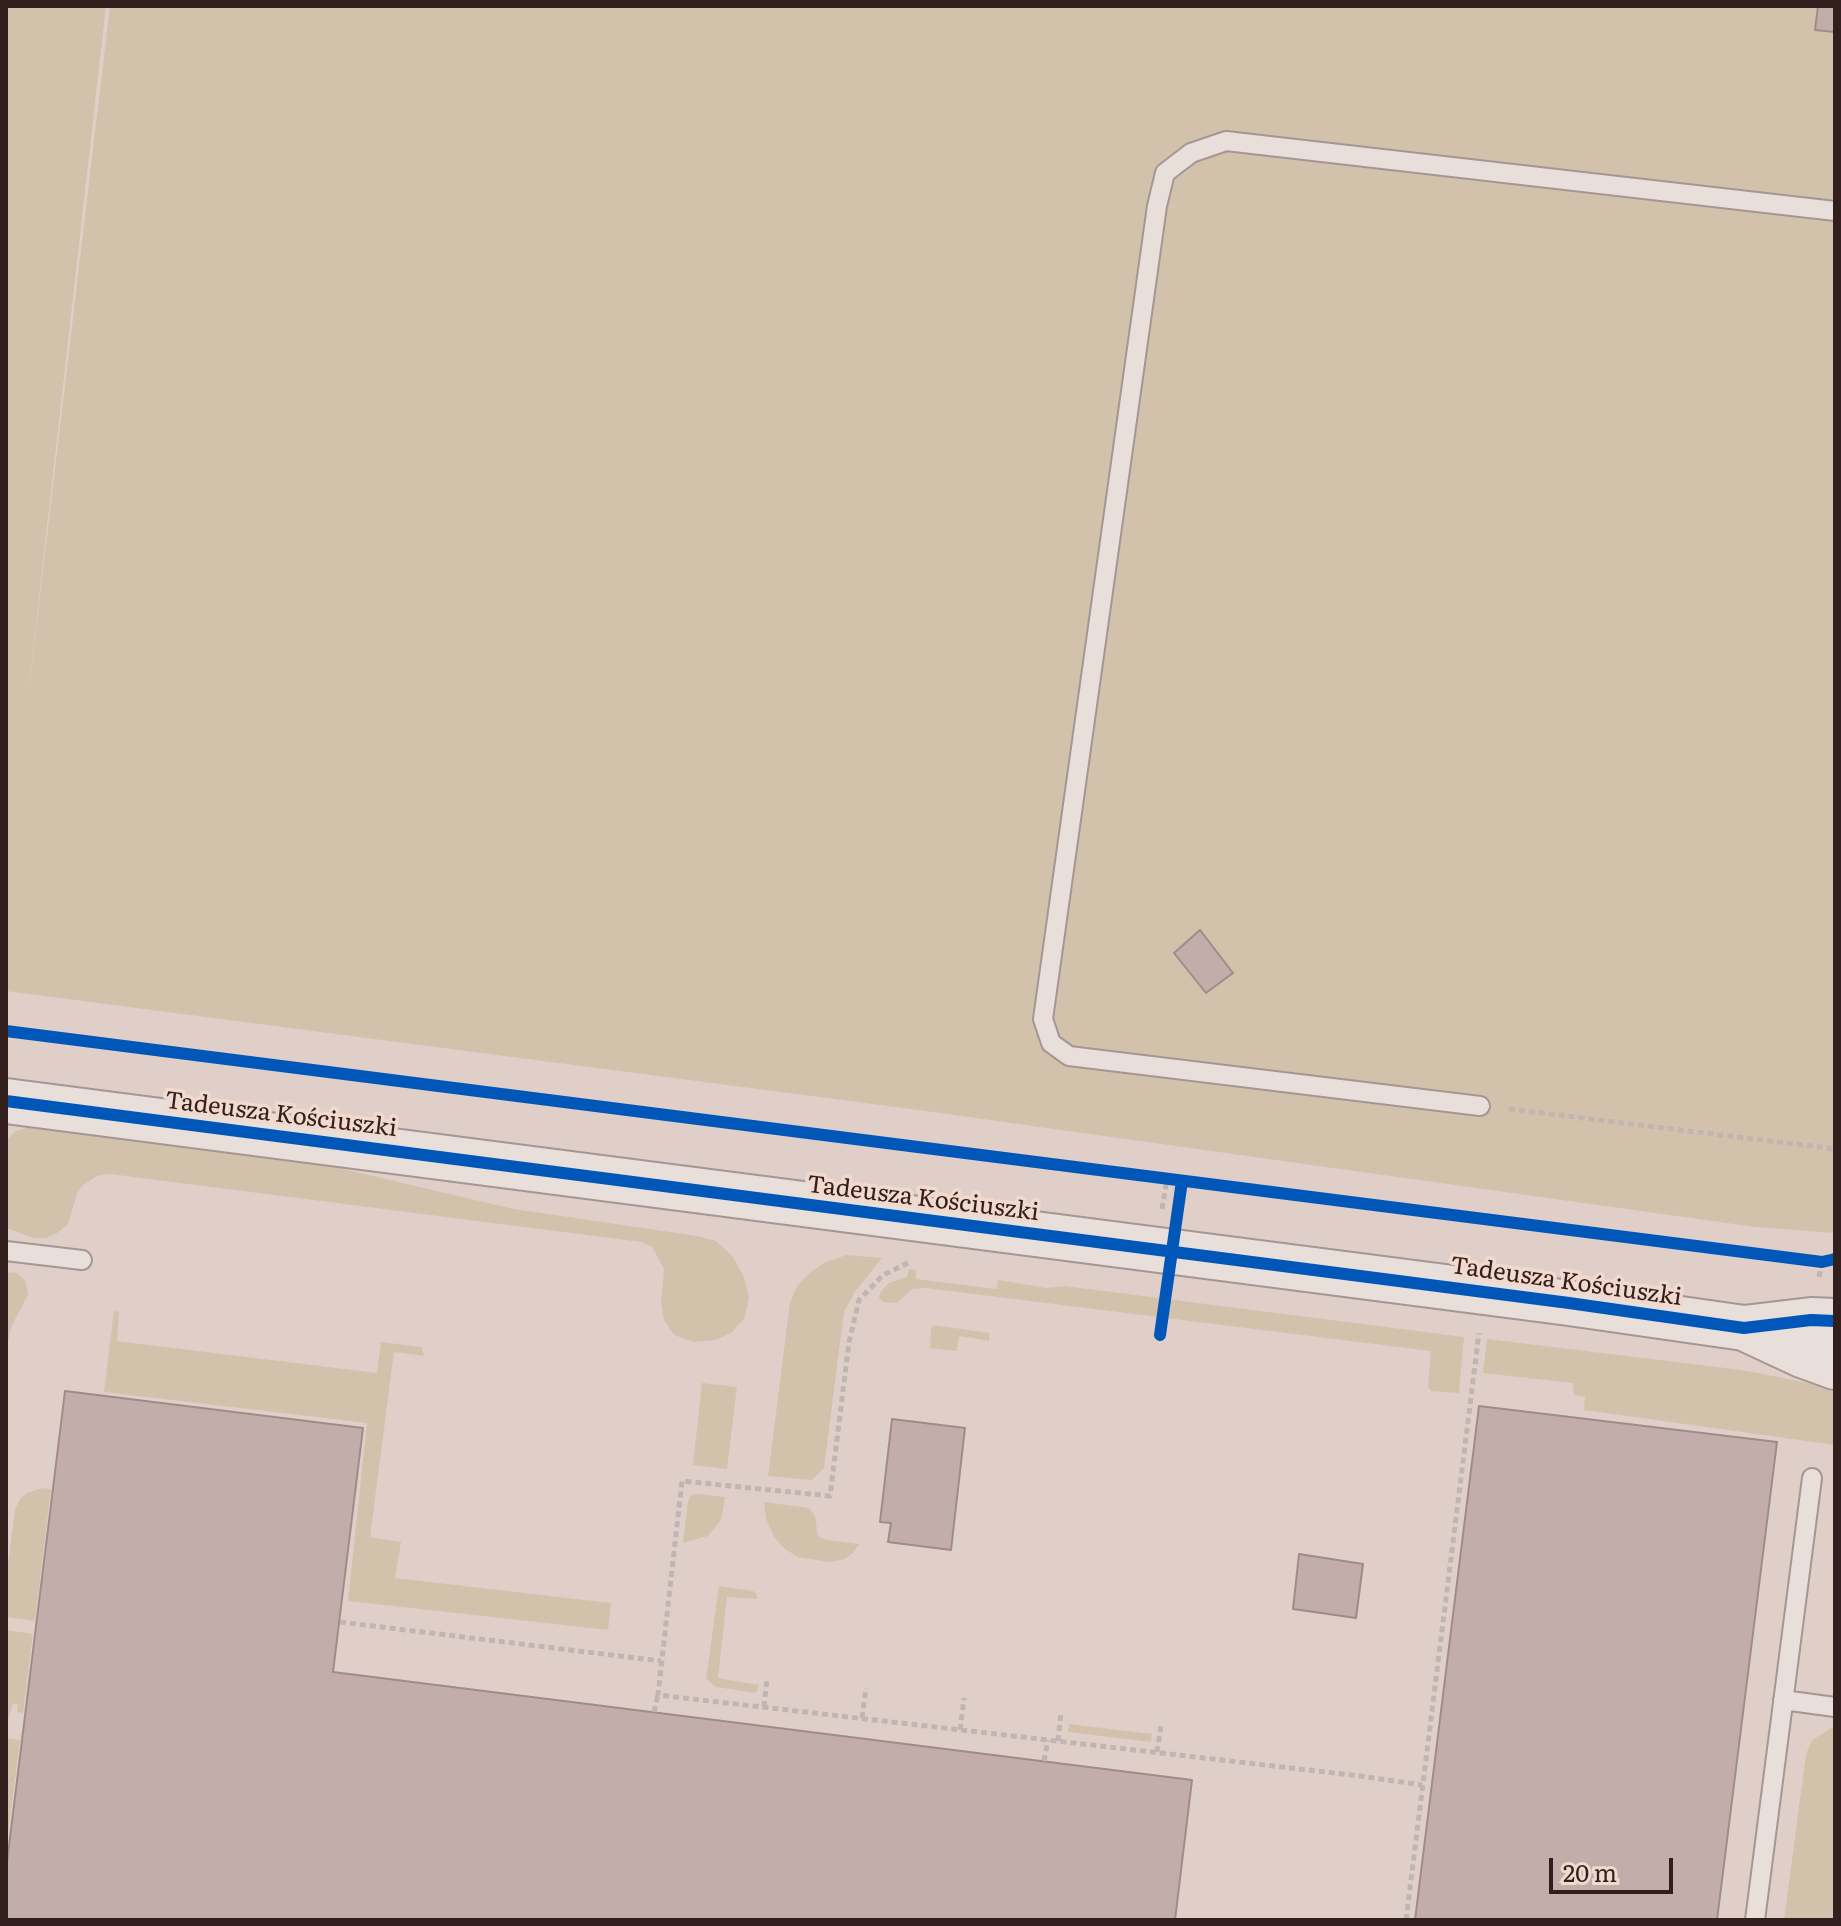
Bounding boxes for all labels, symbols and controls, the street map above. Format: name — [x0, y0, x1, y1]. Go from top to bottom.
street label: Tadeusza Kościuszki — [163, 1086, 399, 1144]
street label: Tadeusza Kościuszki — [805, 1170, 1041, 1228]
street label: Tadeusza Kościuszki — [1448, 1252, 1684, 1312]
scale bar — [1553, 1842, 1677, 1892]
text: 20 m — [1563, 1854, 1617, 1889]

